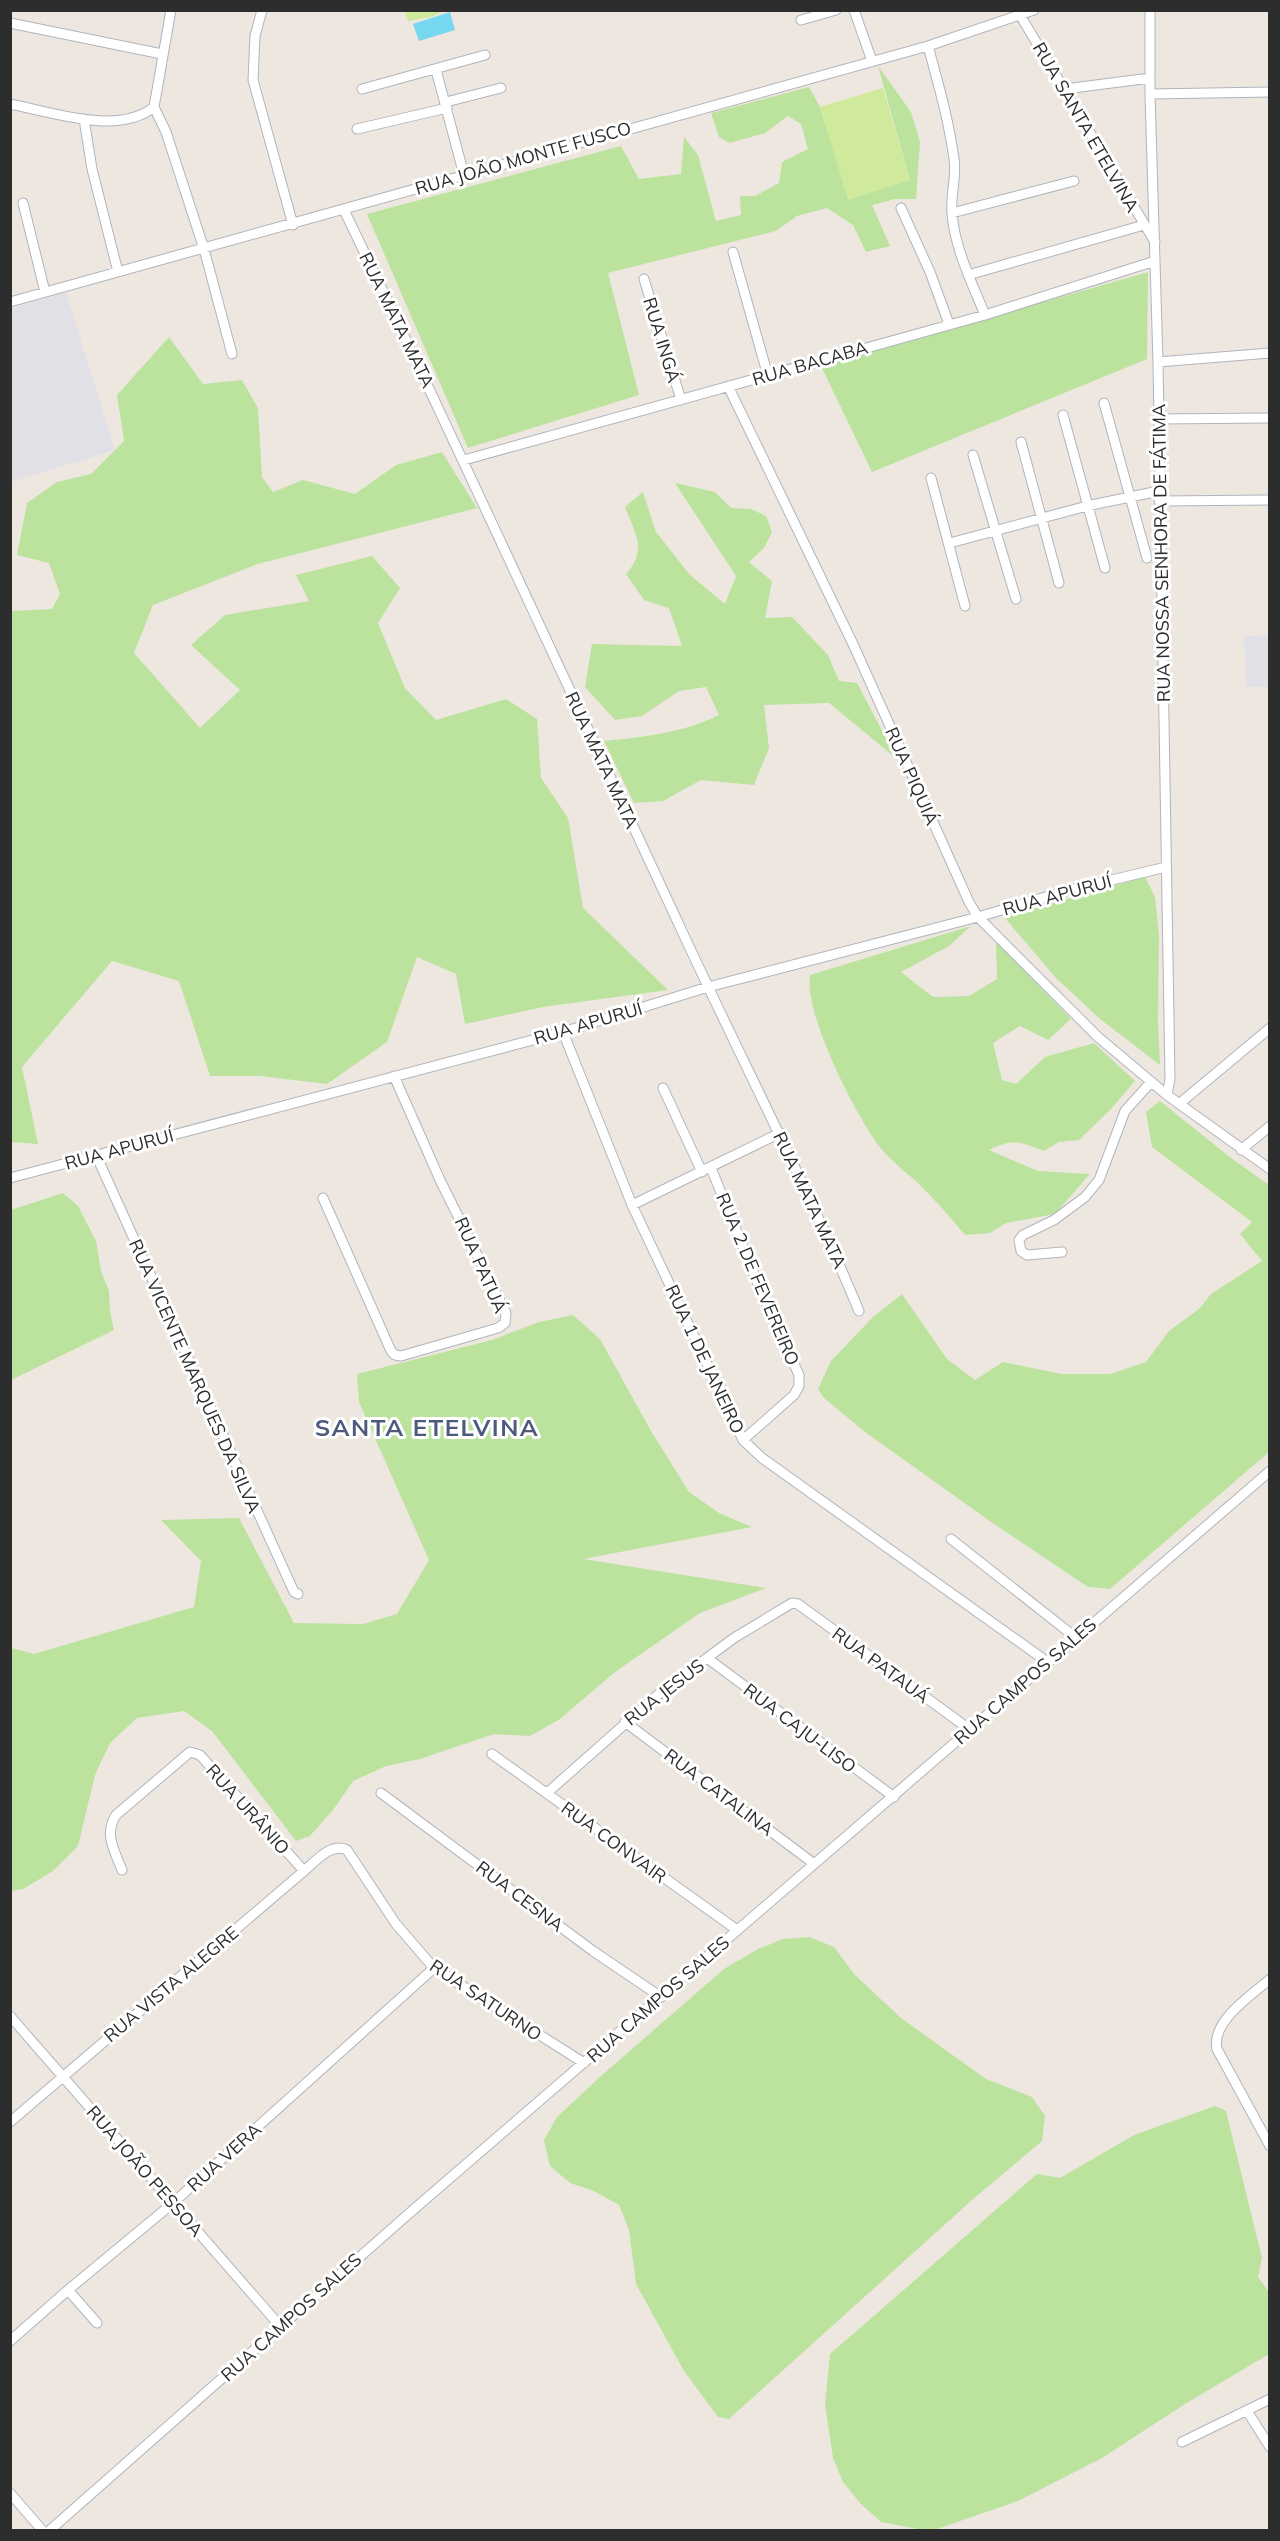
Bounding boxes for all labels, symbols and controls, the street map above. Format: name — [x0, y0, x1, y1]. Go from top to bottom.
street label: RUA SANTA ETELVINA — [1028, 38, 1144, 216]
street label: RUA JOÃO MONTE FUSCO — [412, 116, 634, 200]
street label: RUA MATA MATA — [354, 248, 440, 392]
street label: RUA INGÁ — [638, 295, 686, 385]
street label: RUA BACABA — [750, 336, 870, 390]
street label: RUA NOSSA SENHORA DE FÁTIMA — [1147, 404, 1175, 702]
street label: RUA MATA MATA — [560, 688, 644, 832]
street label: RUA PIQUIÁ — [880, 723, 944, 829]
street label: RUA APURUÍ — [1000, 869, 1115, 921]
street label: RUA APURUÍ — [531, 996, 646, 1049]
street label: RUA APURUÍ — [62, 1123, 177, 1175]
street label: RUA MATA MATA — [768, 1128, 852, 1272]
street label: RUA 2 DE FEVEREIRO — [711, 1189, 805, 1369]
street label: RUA PATUÁ — [450, 1213, 512, 1317]
street label: RUA VICENTE MARQUES DA SILVA — [124, 1235, 266, 1517]
street label: RUA 1 DE JANEIRO — [660, 1281, 750, 1437]
district label: SANTA ETELVINA — [315, 1412, 539, 1442]
street label: RUA CAMPOS SALES — [949, 1613, 1101, 1749]
street label: RUA PATAUÁ — [828, 1622, 934, 1708]
street label: RUA JESUS — [619, 1654, 709, 1730]
street label: RUA CAJU-LISO — [739, 1678, 861, 1778]
street label: RUA CATALINA — [660, 1743, 778, 1841]
street label: RUA URÂNIO — [201, 1759, 295, 1859]
street label: RUA CONVAIR — [557, 1796, 671, 1888]
street label: RUA CESNA — [472, 1856, 568, 1936]
street label: RUA VISTA ALEGRE — [99, 1921, 243, 2047]
street label: RUA CAMPOS SALES — [582, 1931, 734, 2067]
street label: RUA SATURNO — [426, 1954, 546, 2046]
street label: RUA JOÃO PESSOA — [82, 2101, 208, 2241]
street label: RUA VERA — [182, 2118, 266, 2196]
street label: RUA CAMPOS SALES — [216, 2248, 366, 2386]

